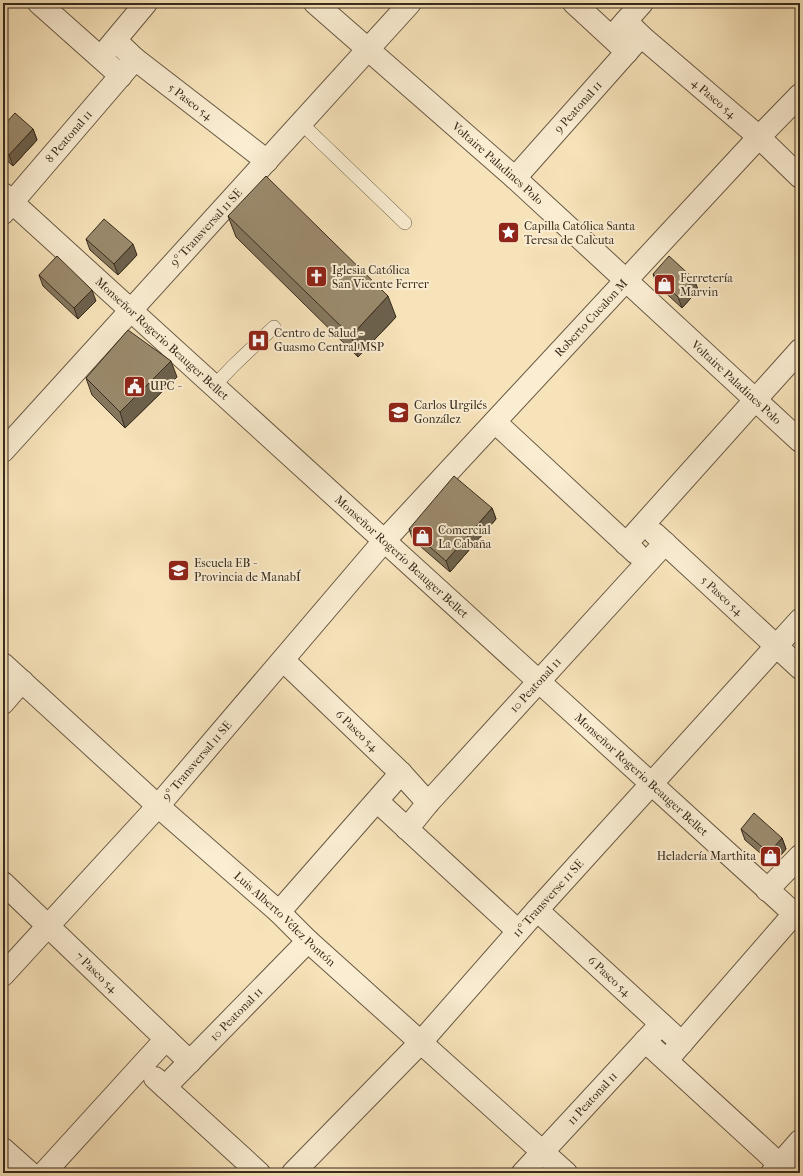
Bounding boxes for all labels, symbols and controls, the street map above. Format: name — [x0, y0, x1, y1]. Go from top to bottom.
street label: 4 Paseo 54 — [689, 76, 739, 122]
street label: 9 Peatonal 11 — [551, 78, 605, 136]
street label: 5 Paseo 54 — [165, 80, 216, 124]
street label: 8 Peatonal 11 — [42, 107, 95, 165]
street label: Voltaire Paladines Polo — [448, 119, 546, 207]
street label: 9° Transversal 11 SE — [167, 186, 245, 269]
place label: Capilla Católica Santa Teresa de Calcuta — [524, 219, 635, 247]
place icon: Capilla Católica Santa Teresa de Calcuta — [496, 220, 522, 246]
place label: Iglesia Católica San Vicente Ferrer — [332, 263, 430, 291]
church icon: Iglesia Católica San Vicente Ferrer — [303, 264, 329, 290]
place label: Ferretería Marvin — [680, 271, 733, 299]
shop icon: Ferretería Marvin — [652, 272, 678, 298]
street label: Monseñor Rogerio Beauger Bellet — [92, 274, 232, 403]
street label: Roberto Cucalon M — [552, 276, 630, 359]
place label: Centro de Salud - Guasmo Central MSP — [274, 326, 384, 354]
hospital icon: Centro de Salud - Guasmo Central MSP — [246, 327, 272, 353]
street label: Voltaire Paladines Polo — [688, 337, 784, 427]
public building icon: UPC - — [121, 373, 147, 399]
place label: UPC - — [150, 379, 182, 393]
place label: Carlos Urgilés González — [414, 398, 488, 426]
school or university icon: Carlos Urgilés González — [385, 399, 411, 425]
street label: Monseñor Rogerio Beauger Bellet — [332, 492, 472, 621]
place label: Comercial La Cabaña — [438, 523, 492, 551]
shop icon: Comercial La Cabaña — [410, 524, 436, 550]
place label: Escuela EB - Provincia de ManabÍ — [194, 556, 301, 584]
school or university icon: Escuela EB - Provincia de ManabÍ — [166, 557, 192, 583]
street label: 5 Paseo 54 — [698, 573, 746, 619]
street label: 10 Peatonal 11 — [507, 655, 564, 715]
street label: 6 Paseo 54 — [333, 707, 381, 755]
street label: Monseñor Rogerio Beauger Bellet — [572, 710, 712, 839]
street label: 9° Transversal 11 SE — [159, 718, 235, 803]
shop icon: Heladería Marthita — [758, 843, 784, 869]
place label: Heladería Marthita — [657, 849, 756, 863]
street label: 11° Transverse 11 SE — [510, 857, 586, 940]
street label: Luis Alberto Vélez Pontón — [231, 869, 338, 969]
street label: 7 Paseo 54 — [72, 949, 121, 996]
street label: 6 Paseo 54 — [585, 953, 634, 1000]
street label: 10 Peatonal 11 — [207, 984, 266, 1044]
street label: 11 Peatonal 11 — [564, 1069, 620, 1128]

